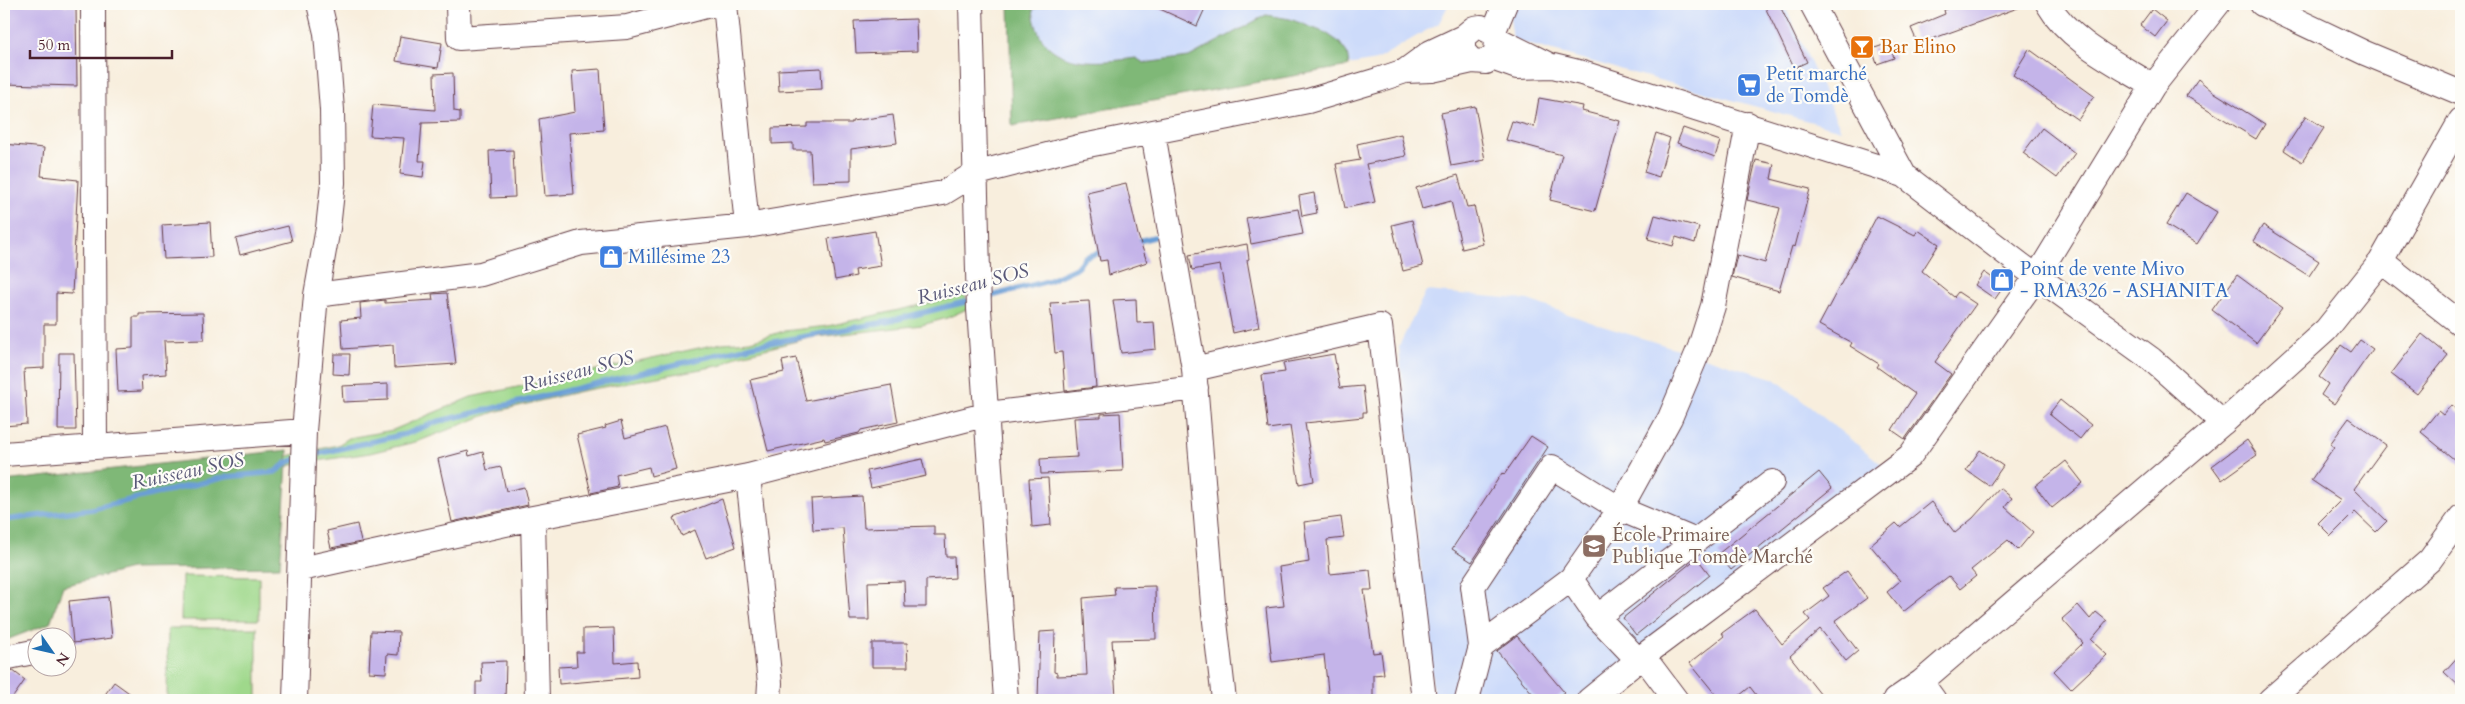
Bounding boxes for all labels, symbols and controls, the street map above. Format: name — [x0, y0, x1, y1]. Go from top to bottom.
scale bar — [30, 28, 172, 60]
bar icon: Bar Elino — [1849, 34, 1875, 60]
place label: Bar Elino — [1880, 34, 1956, 60]
text: 50 m — [38, 35, 70, 55]
place label: Petit marché de Tomdè — [1766, 61, 1867, 109]
supermarket icon: Petit marché de Tomdè — [1736, 72, 1762, 98]
shop icon: Millésime 23 — [598, 244, 624, 270]
place label: Millésime 23 — [628, 244, 731, 270]
place label: Point de vente Mivo - RMA326 - ASHANITA — [2020, 256, 2229, 304]
water label: Ruisseau SOS — [914, 257, 1032, 311]
shop icon: Point de vente Mivo - RMA326 - ASHANITA — [1989, 267, 2015, 293]
water label: Ruisseau SOS — [519, 344, 637, 398]
water label: Ruisseau SOS — [129, 446, 247, 496]
place label: École Primaire Publique Tomdè Marché — [1612, 522, 1813, 570]
school or university icon: École Primaire Publique Tomdè Marché — [1581, 533, 1607, 559]
north arrow — [28, 626, 78, 676]
text: N — [51, 649, 74, 669]

